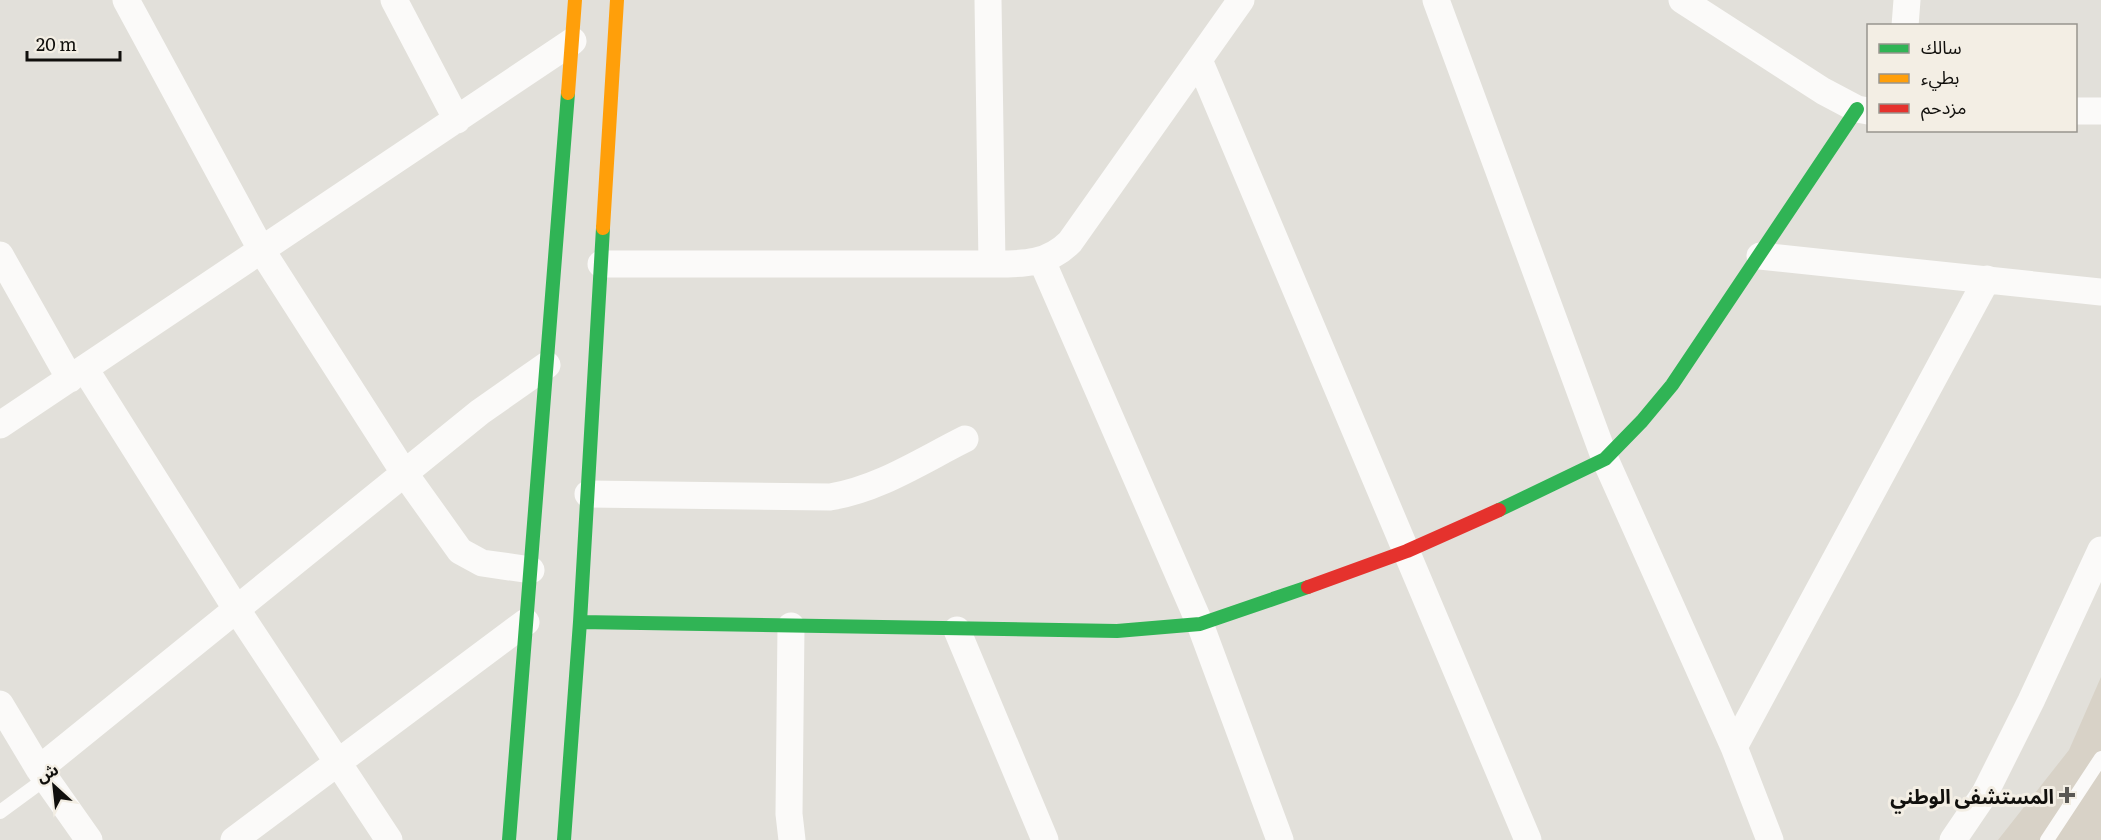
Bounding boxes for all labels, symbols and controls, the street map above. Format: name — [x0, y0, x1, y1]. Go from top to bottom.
scale bar — [27, 24, 120, 62]
legend — [1867, 24, 2077, 132]
text: 20 m — [36, 30, 77, 57]
text: سالك — [1921, 33, 1962, 60]
text: بطيء — [1921, 63, 1959, 91]
text: مزدحم — [1921, 93, 1966, 121]
north arrow — [24, 756, 84, 816]
text: ش — [32, 756, 62, 787]
place label: المستشفى الوطني — [1890, 780, 2054, 814]
marker: المستشفى الوطني — [2058, 786, 2076, 804]

